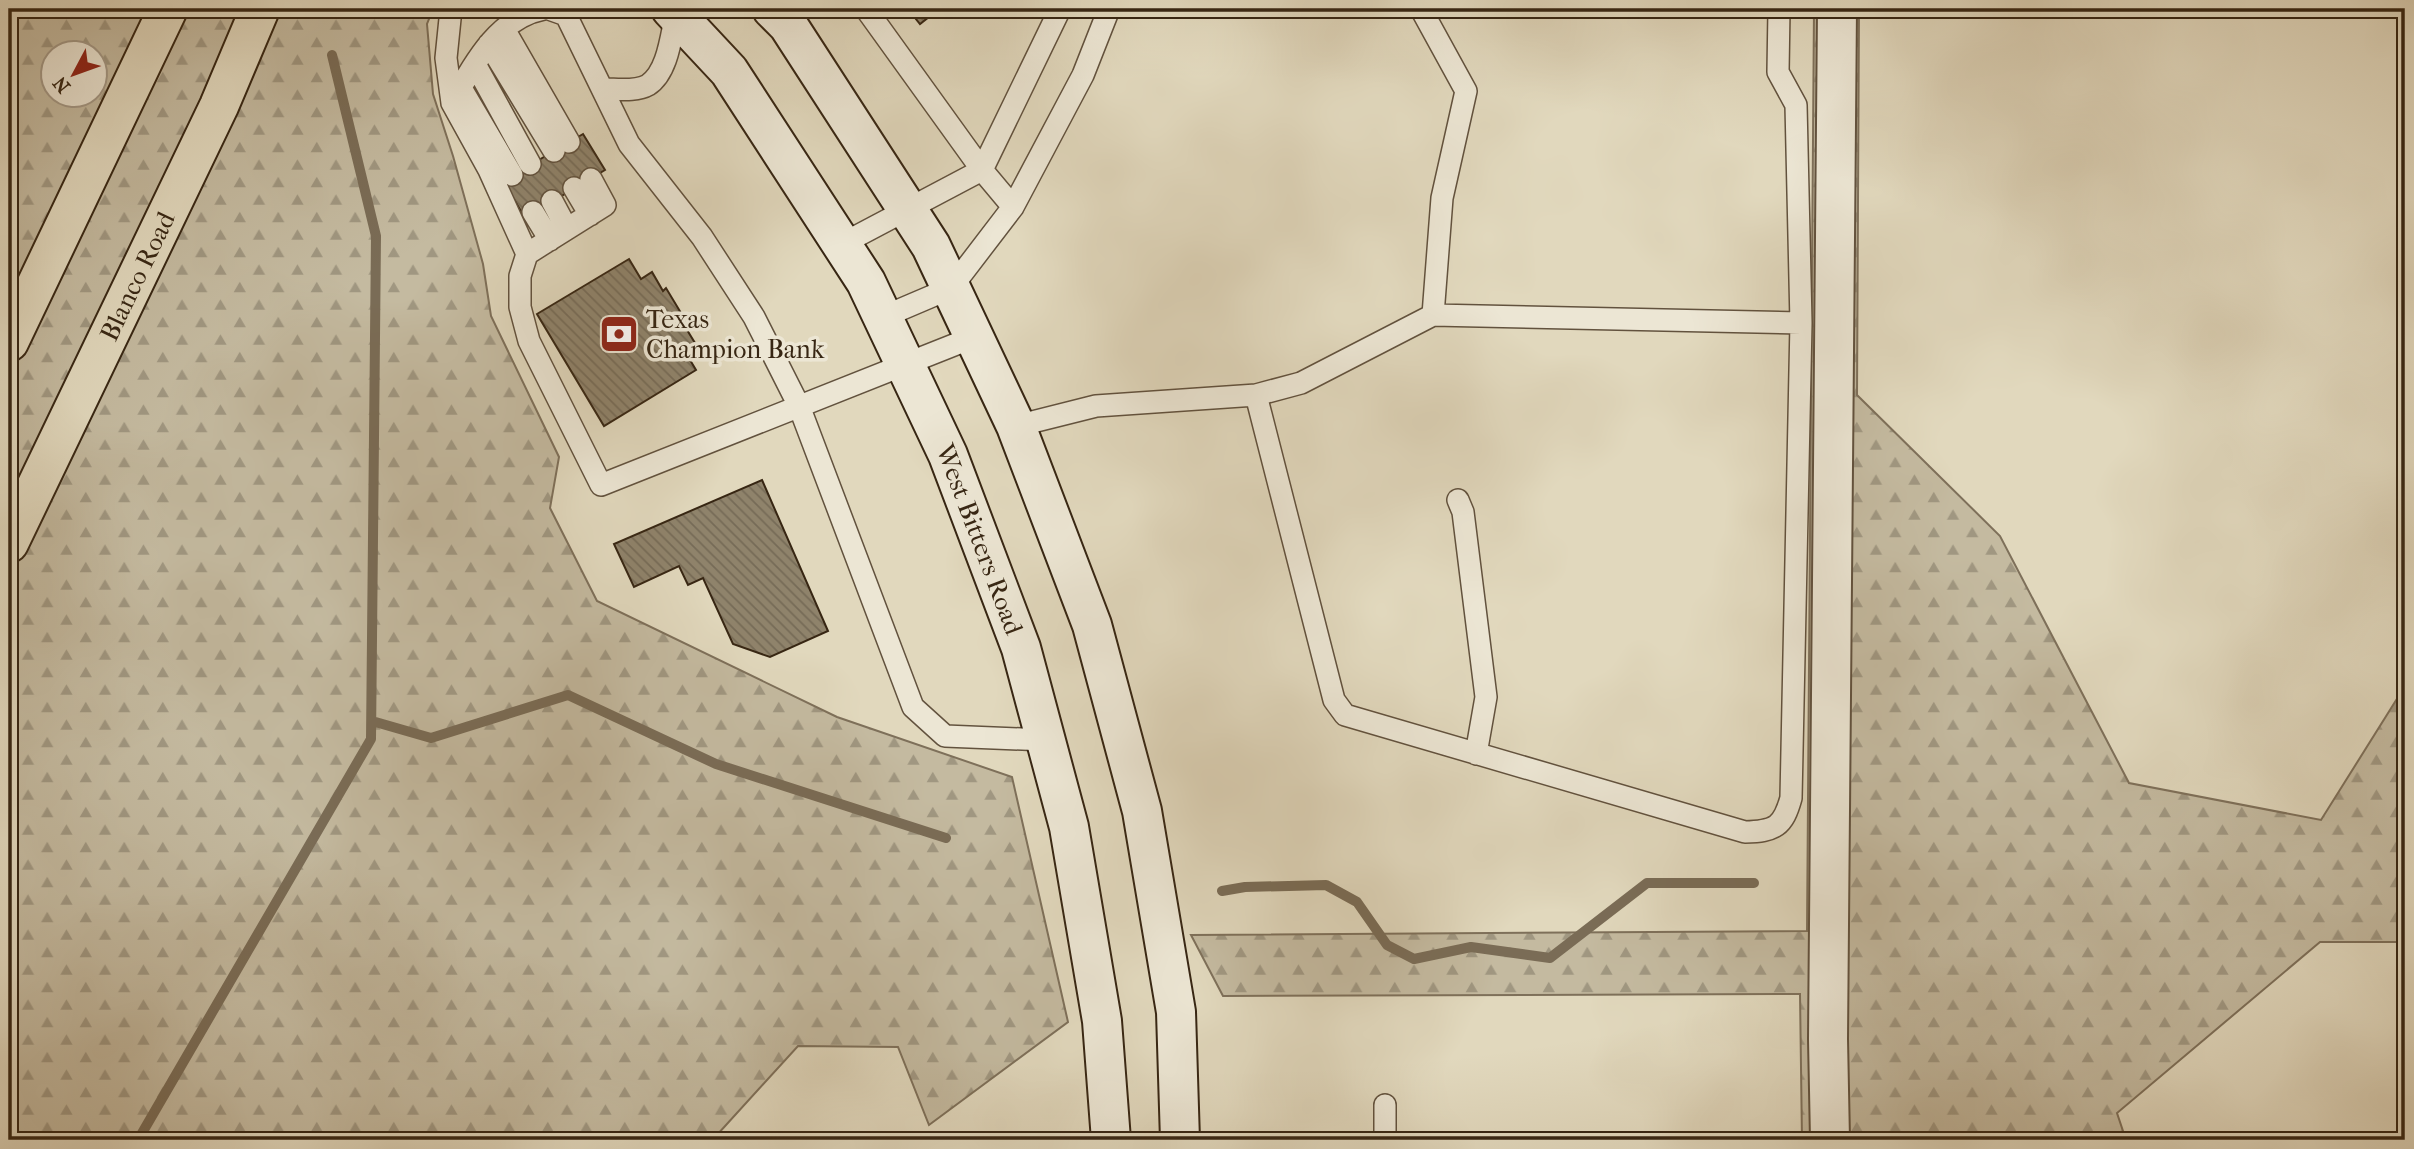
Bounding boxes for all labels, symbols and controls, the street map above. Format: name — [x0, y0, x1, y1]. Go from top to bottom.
north arrow — [38, 38, 108, 108]
text: N — [49, 71, 75, 97]
street label: Blanco Road — [93, 206, 182, 346]
place label: Texas Champion Bank — [646, 304, 825, 365]
bank icon: Texas Champion Bank — [598, 313, 640, 355]
street label: West Bitters Road — [929, 439, 1030, 640]

